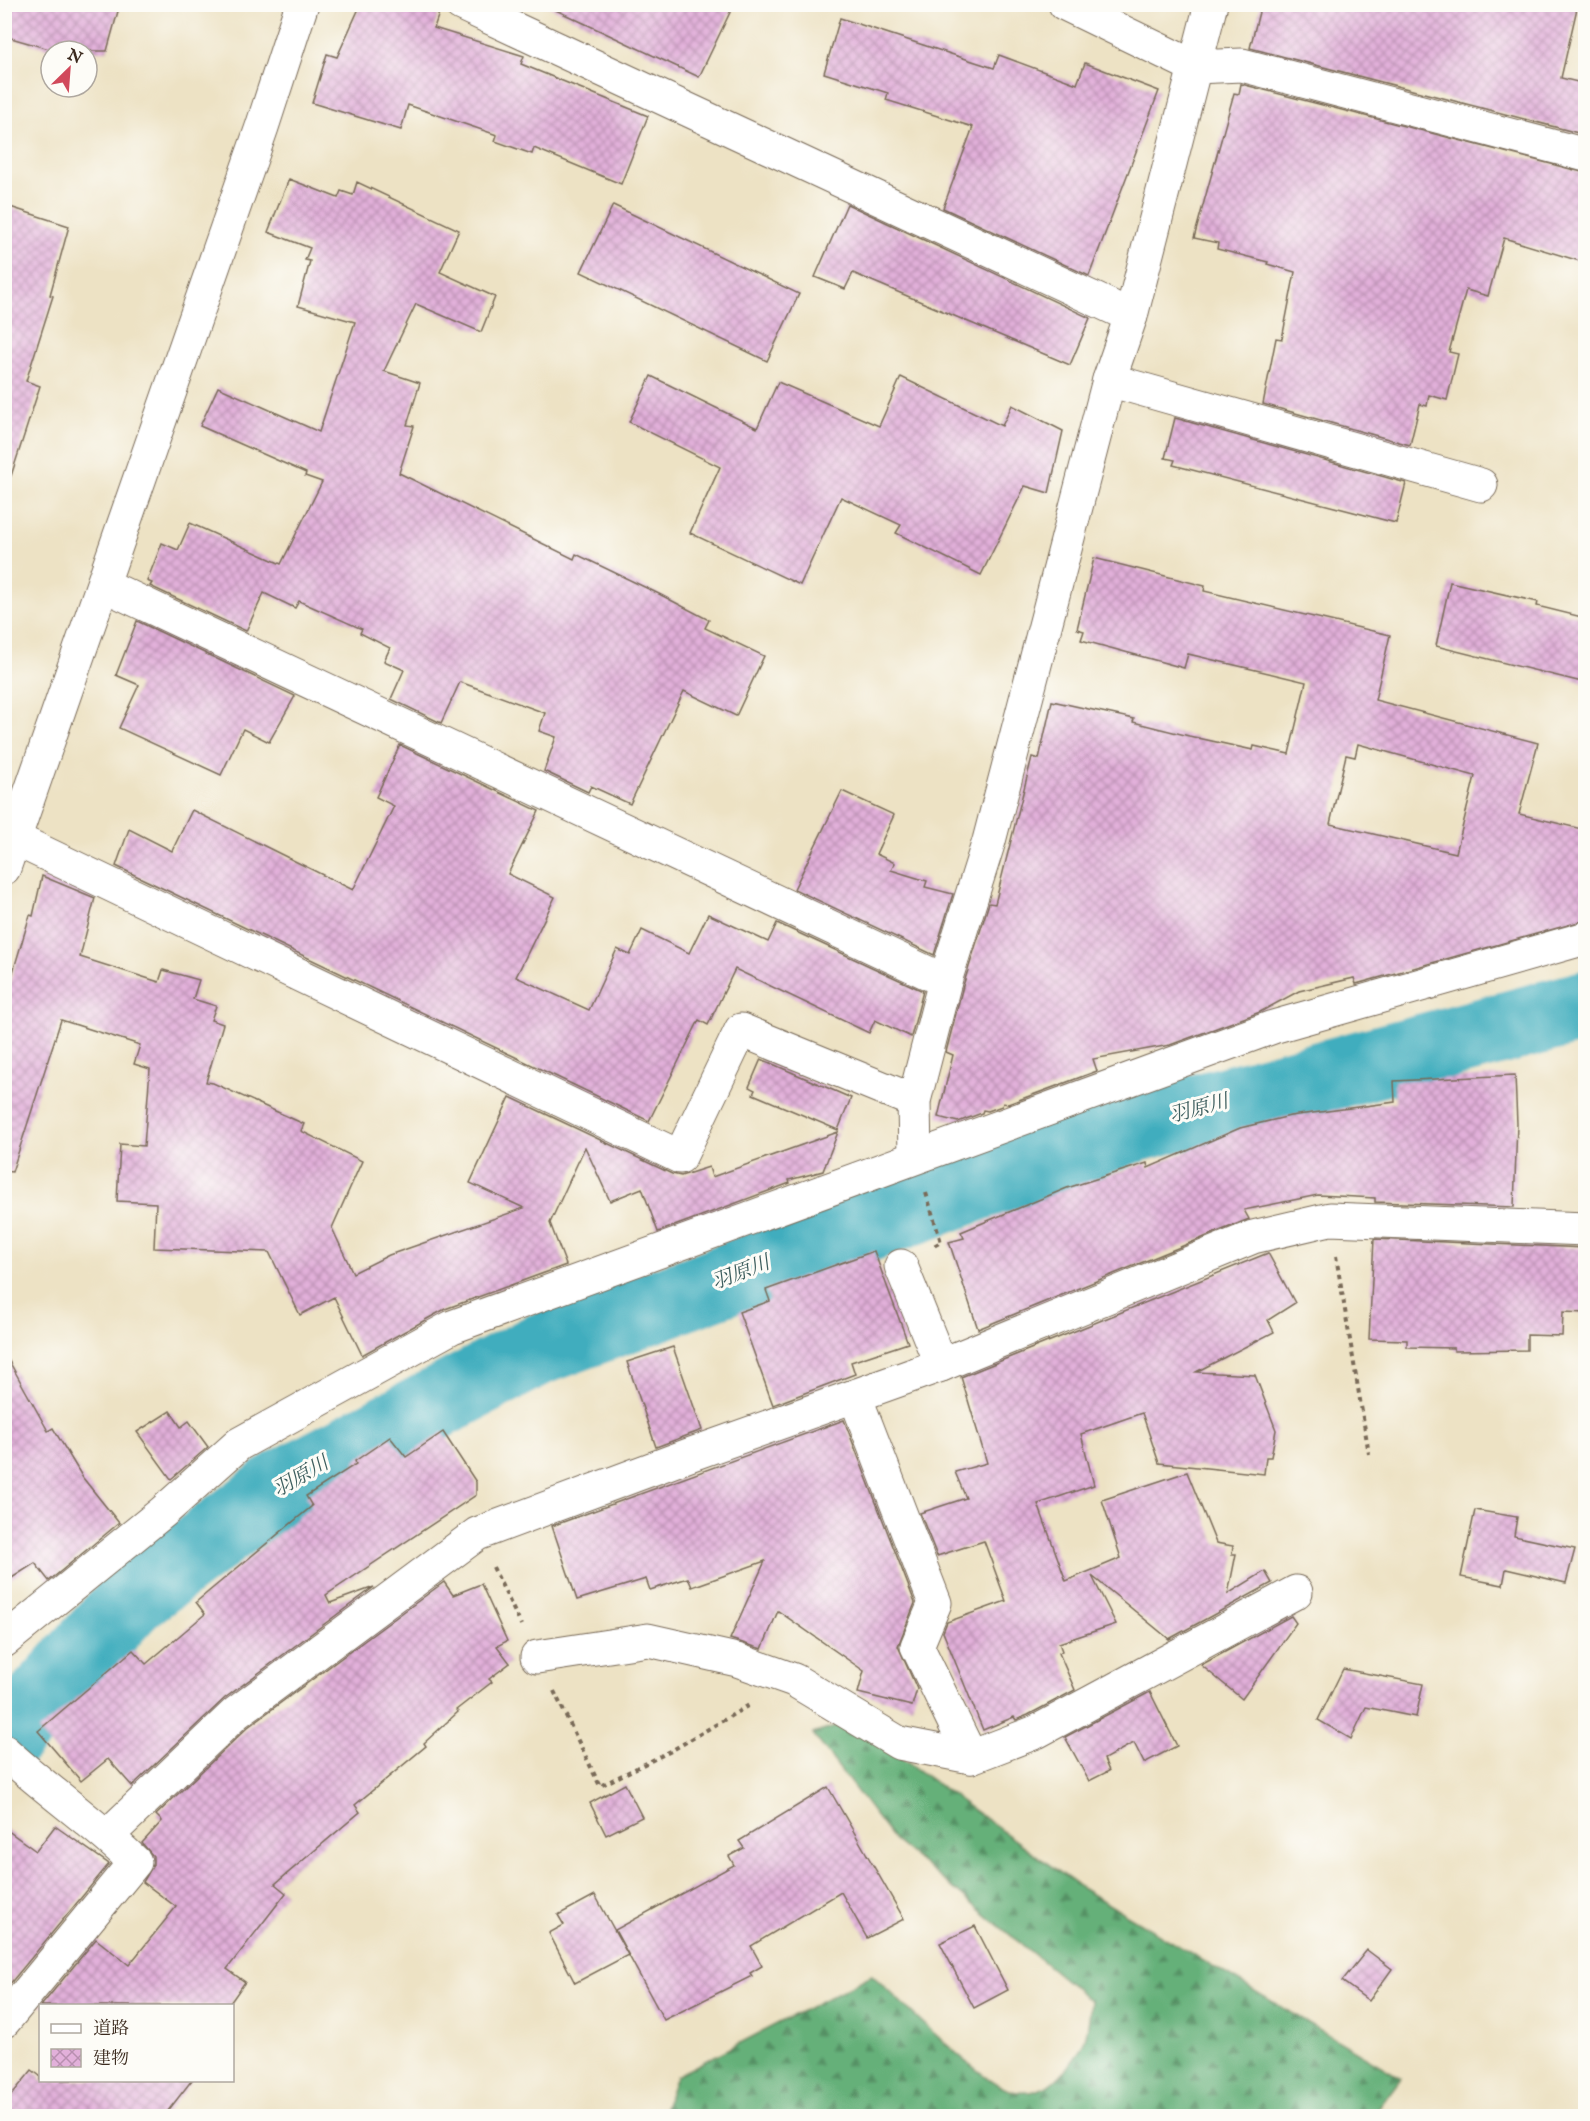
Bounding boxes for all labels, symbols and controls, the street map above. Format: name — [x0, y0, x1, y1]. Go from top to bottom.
north arrow — [39, 39, 99, 99]
text: N — [63, 45, 85, 69]
water label: 羽原川 — [1167, 1089, 1233, 1129]
water label: 羽原川 — [709, 1250, 775, 1295]
water label: 羽原川 — [269, 1450, 335, 1503]
legend — [39, 2004, 234, 2082]
text: 道路 — [93, 2018, 129, 2041]
text: 建物 — [93, 2048, 129, 2071]

